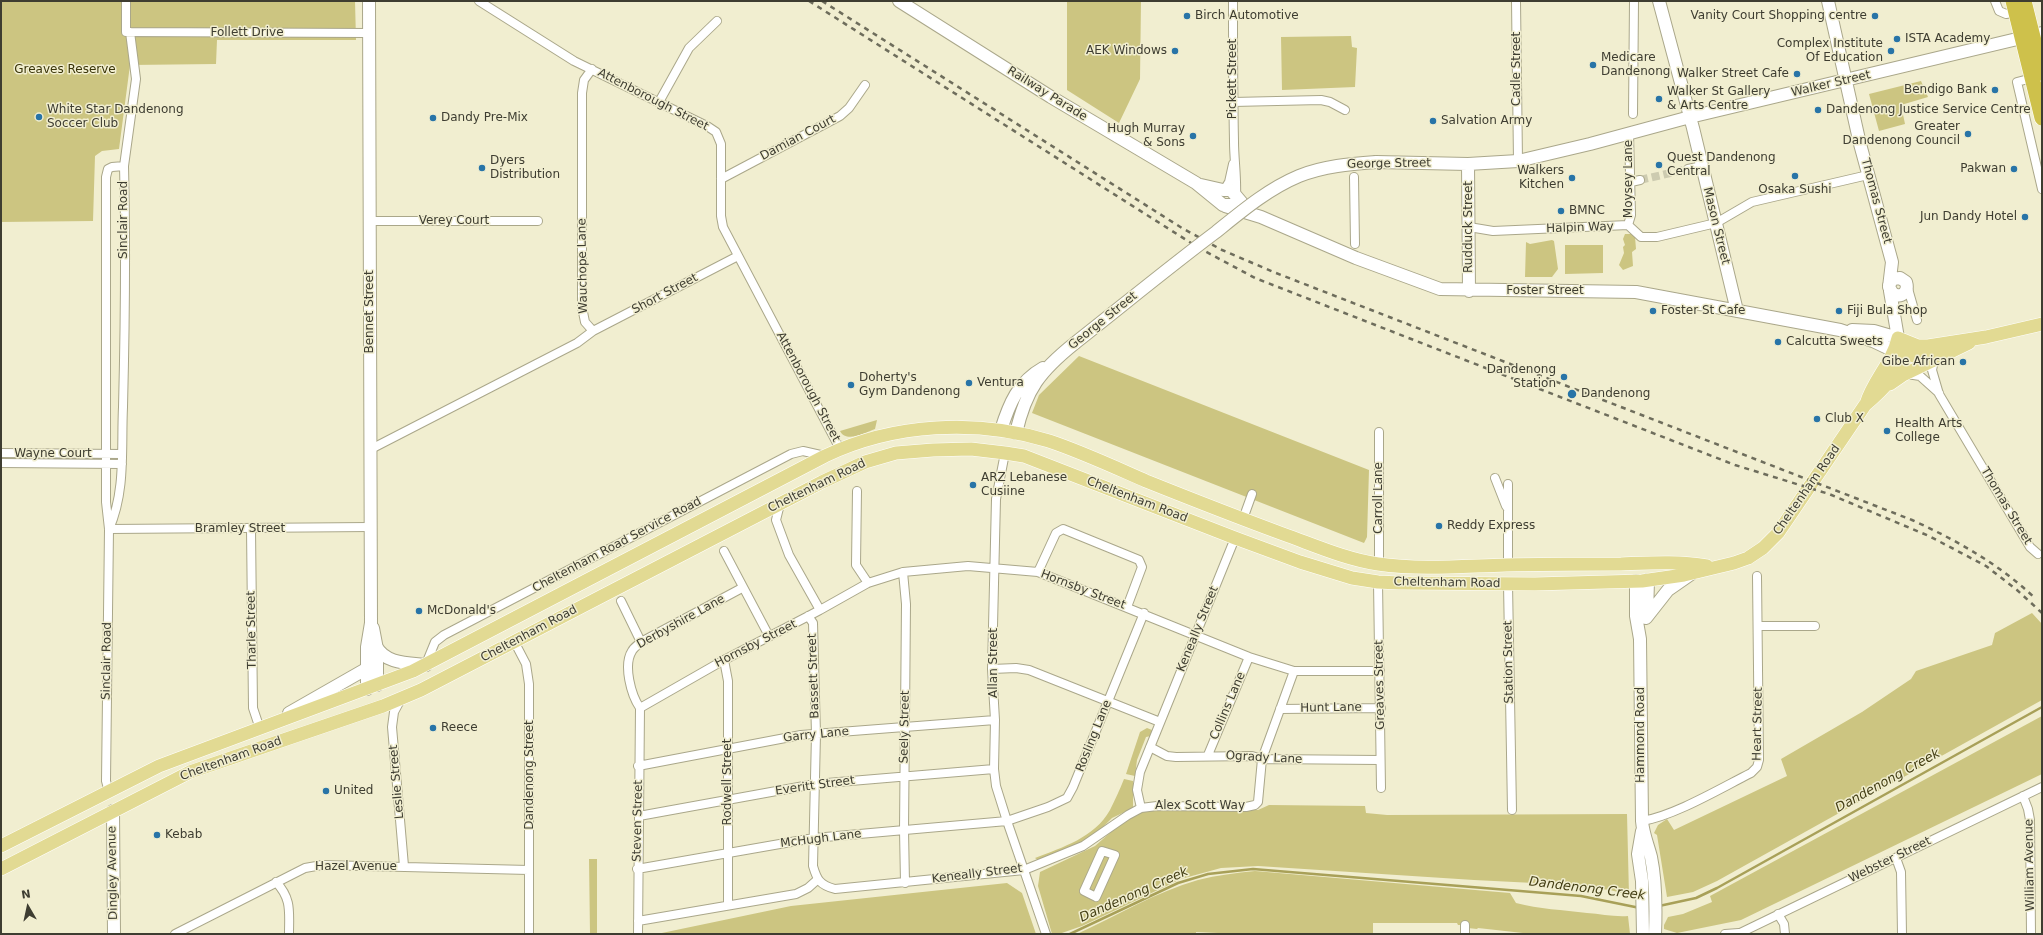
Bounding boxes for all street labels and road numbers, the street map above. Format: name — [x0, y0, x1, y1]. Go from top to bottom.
street label: Follett Drive — [210, 26, 284, 40]
street label: Cadle Street — [1510, 32, 1524, 106]
street label: Pickett Street — [1226, 39, 1240, 119]
street label: Railway Parade — [1004, 64, 1090, 124]
street label: Attenborough Street — [595, 66, 711, 134]
street label: Walker Street — [1790, 68, 1872, 100]
street label: Damian Court — [758, 112, 838, 164]
street label: Moysey Lane — [1622, 140, 1636, 218]
street label: George Street — [1347, 156, 1431, 172]
street label: Thomas Street — [1858, 157, 1894, 245]
street label: Sinclair Road — [117, 181, 131, 259]
street label: Rudduck Street — [1462, 181, 1476, 273]
street label: Mason Street — [1699, 186, 1733, 266]
street label: Verey Court — [419, 214, 489, 228]
street label: Wauchope Lane — [575, 218, 591, 314]
street label: Halpin Way — [1546, 220, 1614, 236]
street label: Bennet Street — [363, 270, 377, 354]
street label: Short Street — [630, 271, 700, 317]
street label: Foster Street — [1506, 284, 1584, 298]
street label: George Street — [1066, 289, 1140, 353]
street label: Attenborough Street — [773, 330, 843, 444]
street label: Cheltenham Road — [1770, 442, 1844, 538]
street label: Wayne Court — [14, 447, 92, 461]
street label: Cheltenham Road — [766, 456, 868, 516]
street label: Carroll Lane — [1372, 462, 1386, 534]
street label: Thomas Street — [1977, 465, 2035, 547]
street label: Cheltenham Road — [1084, 474, 1190, 526]
street label: Cheltenham Road Service Road — [530, 494, 704, 596]
street label: Bramley Street — [195, 522, 285, 536]
street label: Hornsby Street — [1038, 567, 1128, 613]
street label: Cheltenham Road — [1393, 575, 1501, 591]
street label: Keneally Street — [1174, 584, 1222, 674]
street label: Tharle Street — [244, 591, 260, 669]
street label: Derbyshire Lane — [634, 592, 728, 652]
street label: Cheltenham Road — [478, 603, 580, 665]
street label: Hornsby Street — [713, 617, 799, 671]
street label: Station Street — [1501, 620, 1517, 704]
street label: Sinclair Road — [99, 622, 115, 700]
street label: Allan Street — [987, 628, 1001, 698]
street label: Bassett Street — [805, 633, 823, 719]
street label: Greaves Street — [1372, 640, 1388, 730]
street label: Collins Lane — [1207, 670, 1249, 742]
street label: Hammond Road — [1634, 687, 1648, 783]
street label: Heart Street — [1750, 687, 1766, 761]
street label: Seely Street — [897, 690, 913, 764]
street label: Rosling Lane — [1073, 698, 1115, 774]
street label: Hunt Lane — [1300, 700, 1362, 716]
street label: Dandenong Street — [523, 720, 537, 830]
street label: Garry Lane — [782, 724, 850, 746]
street label: Cheltenham Road — [178, 734, 284, 784]
street label: Rodwell Street — [721, 739, 735, 825]
street label: Leslie Street — [387, 744, 407, 820]
street label: Ogrady Lane — [1225, 749, 1303, 767]
street label: Everitt Street — [774, 773, 856, 799]
street label: Steven Street — [630, 780, 646, 862]
street label: Alex Scott Way — [1155, 799, 1245, 813]
street label: William Avenue — [2022, 819, 2038, 911]
street label: Dingley Avenue — [105, 826, 121, 920]
street label: McHugh Lane — [780, 827, 862, 851]
street label: Webster Street — [1847, 834, 1933, 886]
street label: Hazel Avenue — [315, 860, 397, 874]
street label: Keneally Street — [931, 861, 1023, 887]

